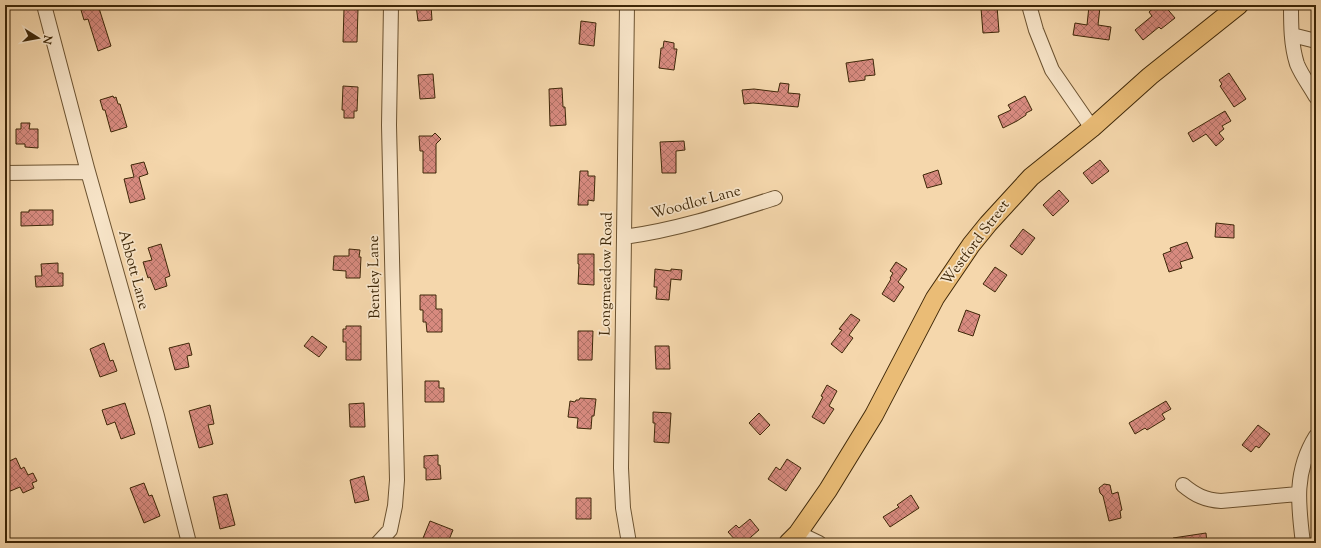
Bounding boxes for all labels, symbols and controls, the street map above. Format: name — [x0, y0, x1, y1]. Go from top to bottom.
north arrow — [18, 18, 58, 58]
text: N — [38, 33, 56, 46]
street label: Woodlot Lane — [649, 181, 743, 225]
street label: Westford Street — [937, 196, 1015, 290]
street label: Longmeadow Road — [595, 212, 619, 336]
street label: Abbott Lane — [112, 228, 154, 312]
street label: Bentley Lane — [364, 235, 386, 319]

